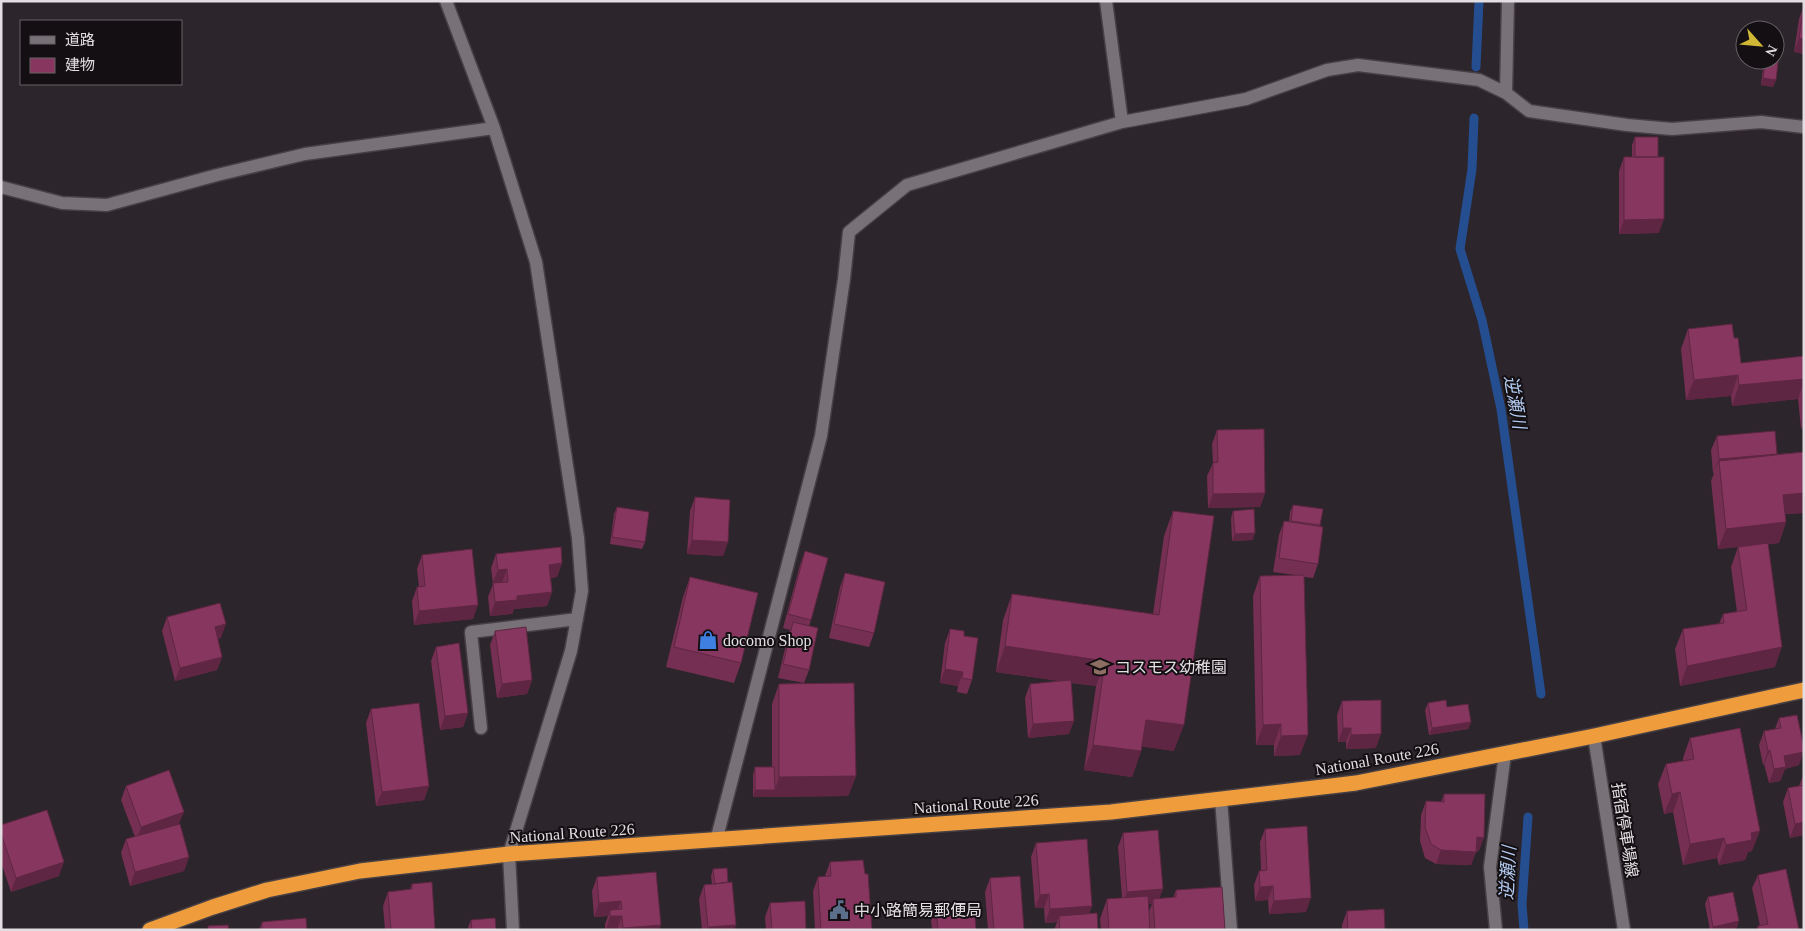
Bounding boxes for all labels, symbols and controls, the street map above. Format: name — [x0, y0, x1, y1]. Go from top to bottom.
legend — [20, 20, 182, 85]
north arrow — [1735, 20, 1785, 70]
text: 道路 — [65, 32, 95, 48]
text: N — [1762, 43, 1780, 59]
text: 建物 — [65, 57, 95, 73]
water label: 逆瀬川 — [1500, 374, 1530, 432]
shop icon: docomo Shop — [697, 629, 719, 651]
place label: docomo Shop — [723, 632, 811, 650]
school or university icon: コスモス幼稚園 — [1089, 656, 1111, 678]
place label: コスモス幼稚園 — [1115, 659, 1227, 676]
street label: National Route 226 — [1314, 740, 1440, 778]
street label: 指宿停車場線 — [1609, 781, 1641, 879]
street label: National Route 226 — [913, 791, 1039, 817]
street label: National Route 226 — [509, 820, 635, 846]
water label: 逆瀬川 — [1497, 844, 1520, 900]
public building icon: 中小路簡易郵便局 — [828, 899, 850, 921]
place label: 中小路簡易郵便局 — [854, 902, 982, 919]

